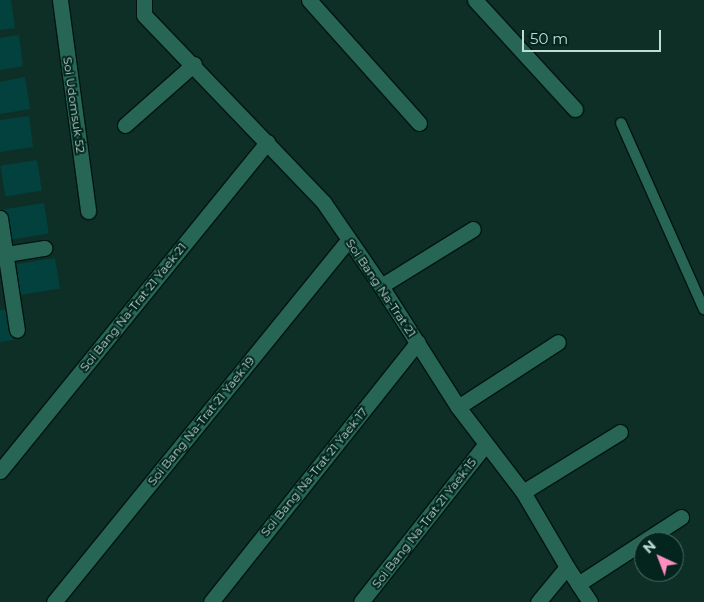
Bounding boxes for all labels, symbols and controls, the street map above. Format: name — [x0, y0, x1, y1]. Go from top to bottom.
scale bar — [524, 20, 663, 52]
text: 50 m — [530, 29, 568, 48]
street label: Soi Udomsuk 52 — [60, 56, 88, 154]
street label: Soi Bang Na-Trat 21 — [343, 236, 419, 340]
street label: Soi Bang Na-Trat 21 Yaek 21 — [77, 240, 189, 374]
street label: Soi Bang Na-Trat 21 Yaek 19 — [145, 354, 257, 488]
street label: Soi Bang Na-Trat 21 Yaek 17 — [258, 405, 370, 539]
street label: Soi Bang Na-Trat 21 Yaek 15 — [369, 455, 479, 591]
north arrow — [634, 532, 684, 582]
text: N — [639, 536, 660, 557]

